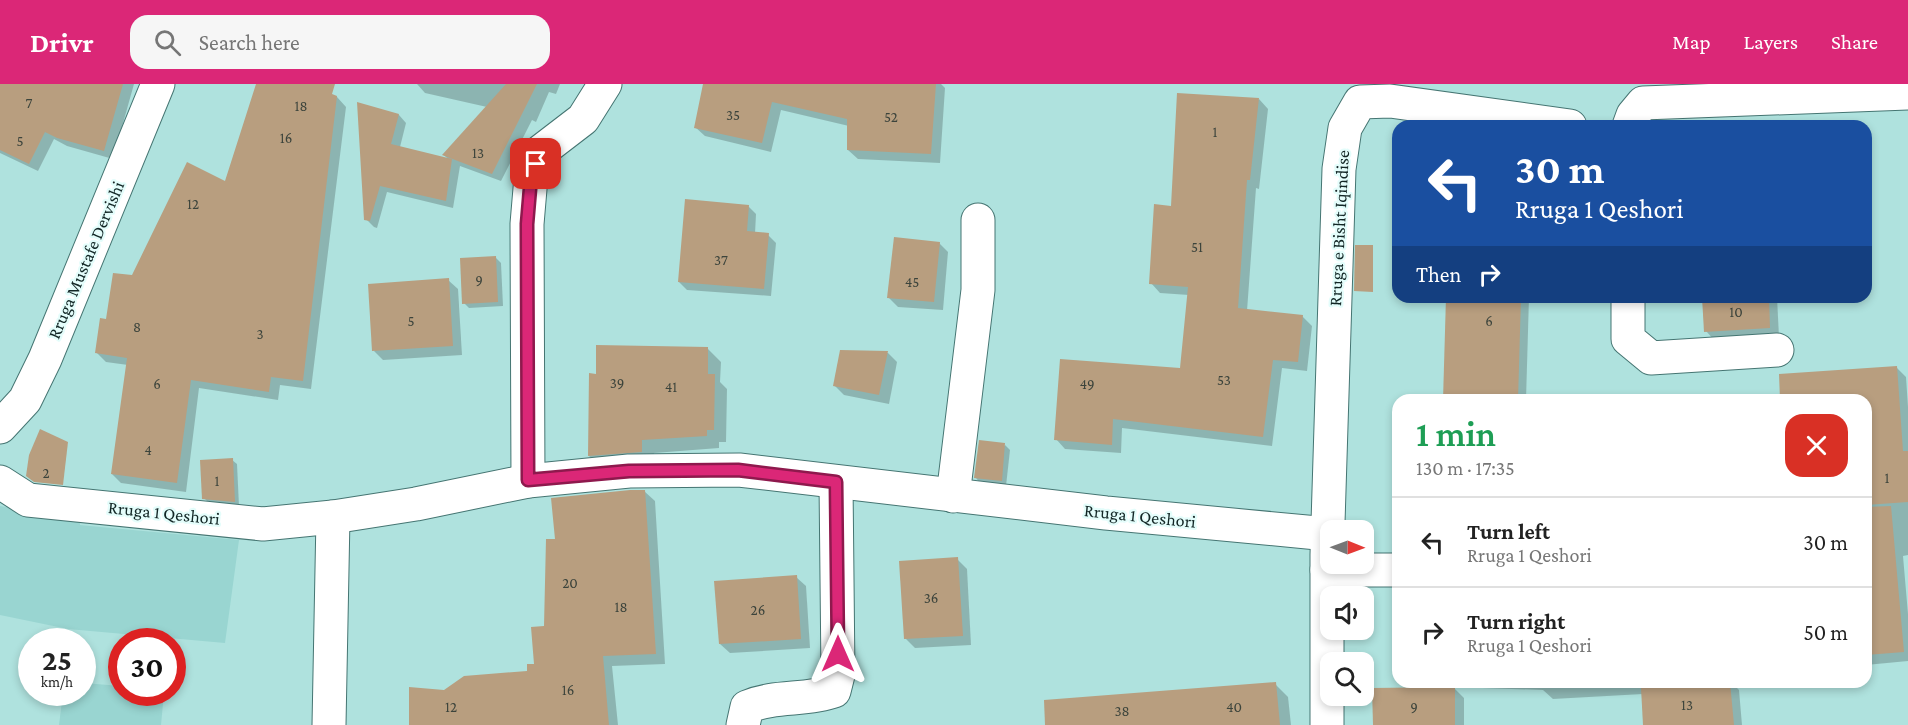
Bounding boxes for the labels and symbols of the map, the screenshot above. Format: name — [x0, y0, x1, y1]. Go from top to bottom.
house number: 7 — [26, 95, 33, 111]
house number: 18 — [294, 98, 308, 114]
house number: 35 — [726, 107, 740, 123]
house number: 52 — [884, 109, 898, 125]
house number: 1 — [1213, 124, 1218, 140]
house number: 16 — [280, 130, 292, 146]
house number: 5 — [16, 133, 24, 149]
pin — [510, 138, 561, 189]
house number: 13 — [472, 145, 484, 161]
street label: Rruga e Bisht Iqindise — [1325, 149, 1353, 307]
street label: Rruga Mustafe Dervishi — [44, 178, 128, 342]
house number: 12 — [187, 196, 199, 212]
house number: 51 — [1191, 239, 1203, 255]
house number: 37 — [714, 252, 728, 268]
house number: 9 — [475, 272, 483, 288]
house number: 45 — [905, 274, 919, 290]
house number: 10 — [1729, 304, 1743, 320]
house number: 5 — [407, 313, 415, 329]
house number: 6 — [1485, 313, 1493, 329]
house number: 8 — [133, 319, 141, 335]
house number: 3 — [256, 326, 264, 342]
house number: 53 — [1217, 372, 1231, 388]
house number: 39 — [610, 375, 624, 391]
house number: 6 — [153, 376, 161, 392]
house number: 49 — [1079, 376, 1095, 392]
house number: 41 — [665, 379, 677, 395]
house number: 4 — [144, 442, 152, 458]
house number: 2 — [42, 465, 50, 481]
house number: 1 — [1885, 470, 1890, 486]
house number: 1 — [215, 473, 220, 489]
street label: Rruga 1 Qeshori — [107, 497, 221, 529]
street label: Rruga 1 Qeshori — [1083, 500, 1197, 532]
north arrow — [1320, 520, 1374, 574]
house number: 20 — [562, 575, 578, 591]
house number: 36 — [924, 590, 938, 606]
house number: 18 — [614, 599, 628, 615]
house number: 26 — [751, 602, 765, 618]
position arrow — [806, 622, 870, 686]
speed limit sign: 30 — [108, 628, 186, 706]
house number: 16 — [562, 682, 574, 698]
house number: 13 — [1681, 697, 1693, 713]
house number: 12 — [445, 699, 457, 715]
house number: 40 — [1226, 699, 1242, 715]
house number: 9 — [1410, 699, 1418, 715]
house number: 38 — [1114, 703, 1130, 719]

